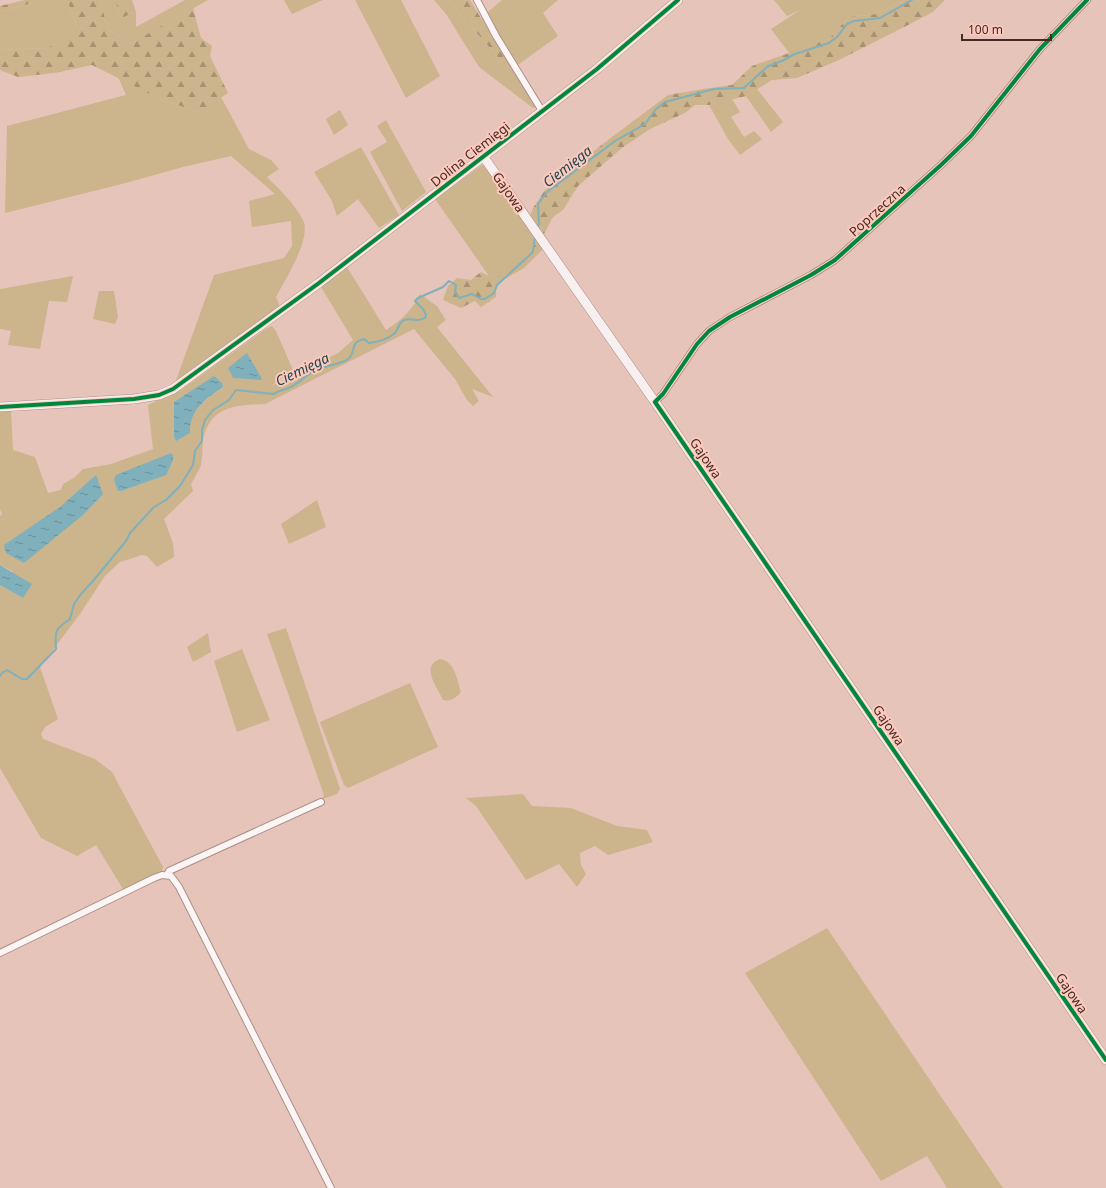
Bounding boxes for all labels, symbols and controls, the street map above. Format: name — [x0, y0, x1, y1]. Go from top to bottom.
scale bar — [962, 16, 1051, 42]
text: 100 m — [968, 21, 1003, 38]
street label: Dolina Ciemięgi — [427, 117, 513, 191]
water label: Ciemięga — [538, 141, 596, 191]
street label: Gajowa — [489, 168, 529, 216]
street label: Poprzeczna — [845, 180, 909, 240]
water label: Ciemięga — [272, 348, 332, 390]
street label: Gajowa — [686, 434, 726, 482]
street label: Gajowa — [869, 701, 909, 749]
street label: Gajowa — [1052, 969, 1092, 1017]

